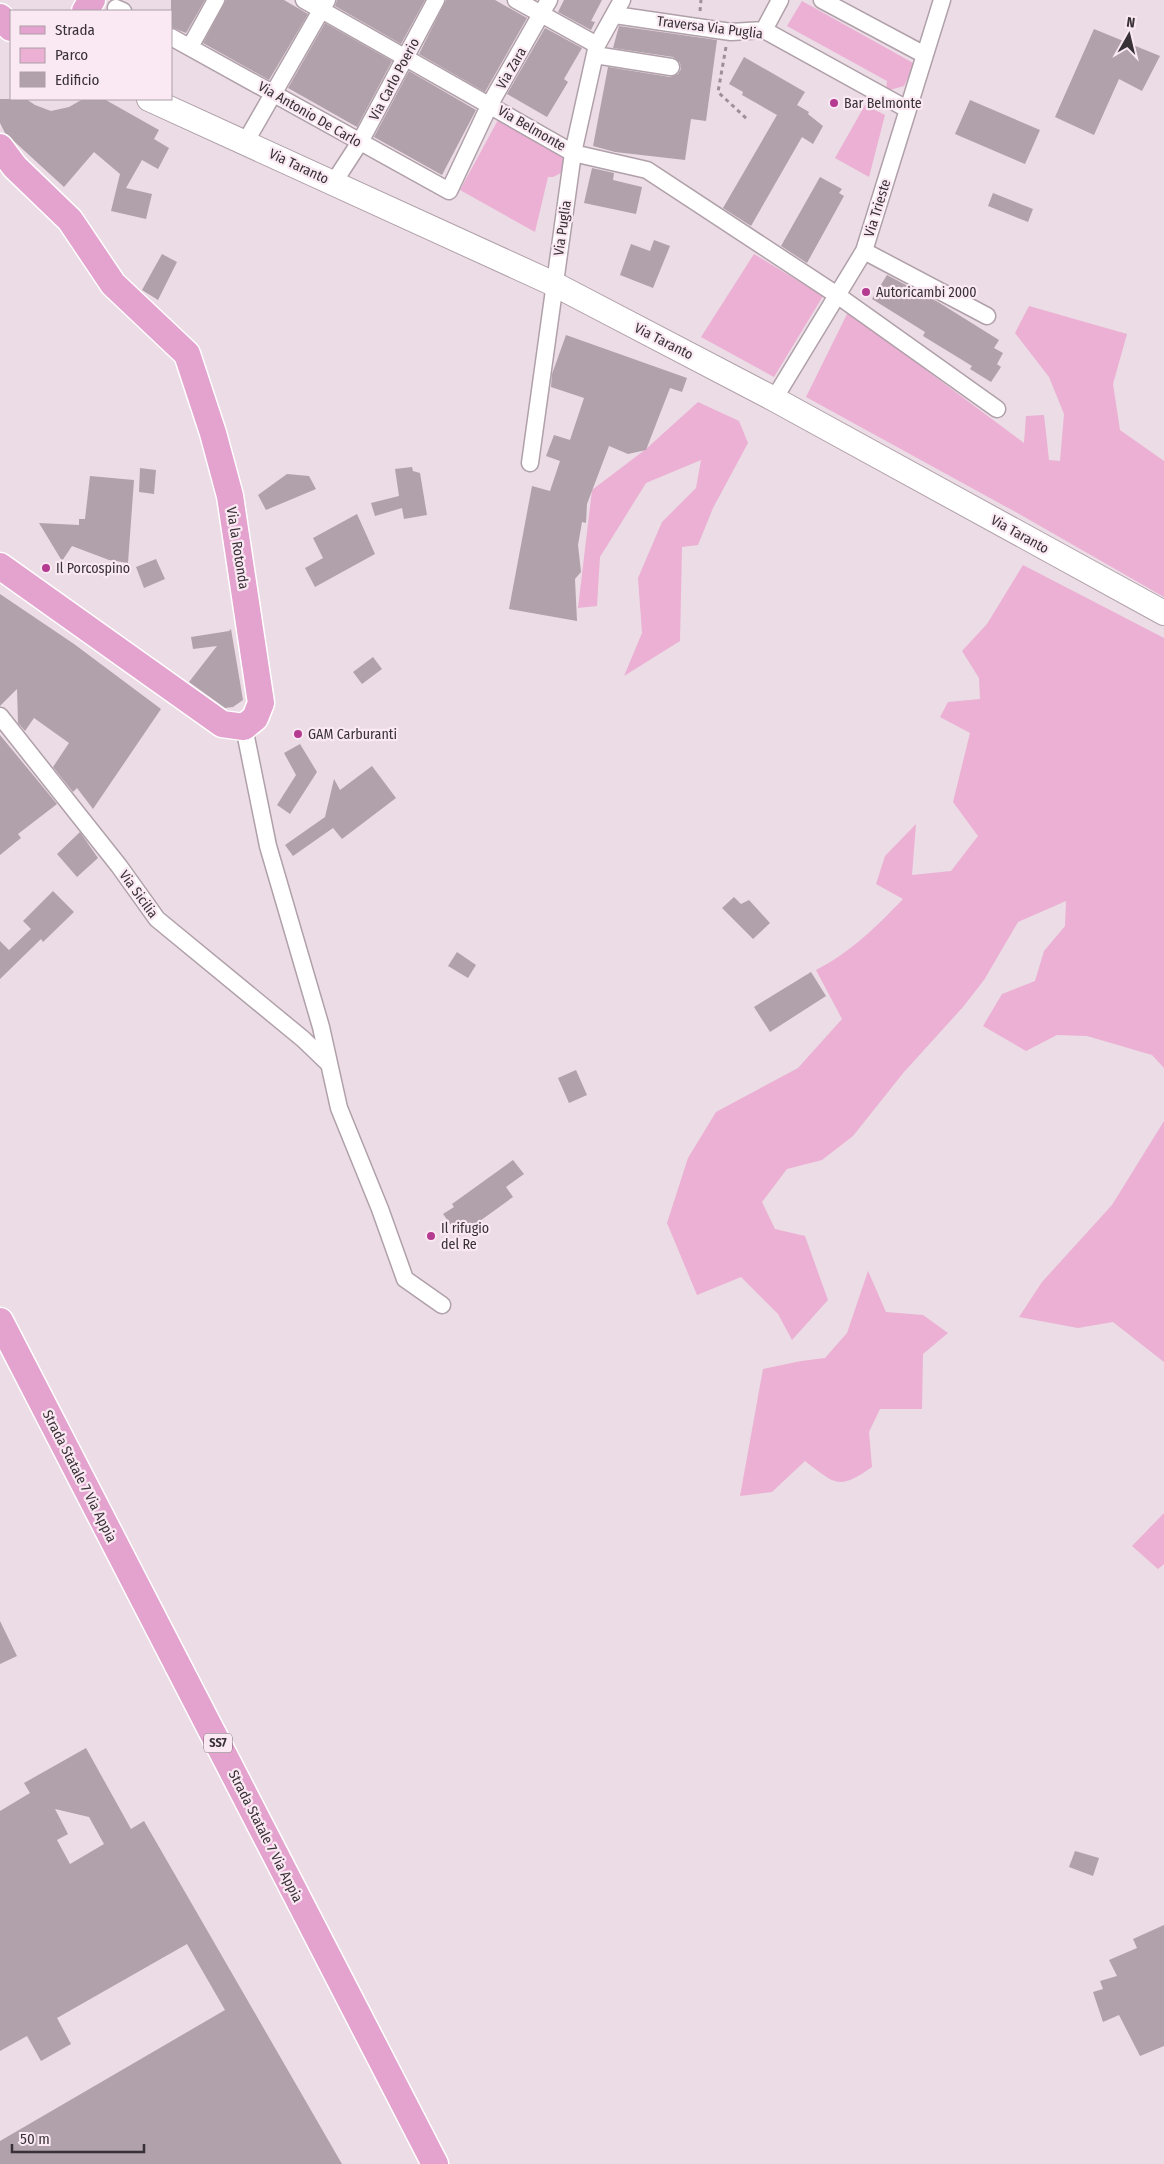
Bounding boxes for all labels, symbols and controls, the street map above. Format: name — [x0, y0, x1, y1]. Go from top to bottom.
legend — [10, 10, 172, 100]
north arrow — [1104, 10, 1154, 60]
street label: Traversa Via Puglia — [656, 13, 764, 42]
text: N — [1125, 14, 1136, 32]
text: Strada — [55, 21, 95, 39]
street label: Via Carlo Poerio — [366, 35, 423, 123]
street label: Via Zara — [493, 44, 530, 92]
text: Parco — [55, 46, 88, 64]
text: Edificio — [55, 71, 100, 89]
street label: Via Antonio De Carlo — [255, 78, 365, 151]
place label: Bar Belmonte — [844, 95, 922, 112]
marker: Bar Belmonte — [828, 97, 840, 109]
street label: Via Belmonte — [495, 102, 569, 155]
street label: Via Taranto — [266, 145, 331, 188]
street label: Via Trieste — [861, 177, 894, 239]
street label: Via Puglia — [550, 199, 575, 257]
place label: Autoricambi 2000 — [876, 284, 977, 301]
marker: Autoricambi 2000 — [860, 286, 872, 298]
street label: Via Taranto — [631, 319, 696, 364]
street label: Via la Rotonda — [223, 506, 252, 590]
street label: Via Taranto — [988, 512, 1052, 557]
place label: Il Porcospino — [56, 560, 130, 577]
marker: Il Porcospino — [40, 562, 52, 574]
place label: GAM Carburanti — [308, 726, 397, 743]
marker: GAM Carburanti — [292, 728, 304, 740]
street label: Via Sicilia — [116, 867, 162, 922]
place label: Il rifugio del Re — [441, 1220, 489, 1253]
marker: Il rifugio del Re — [425, 1230, 437, 1242]
street label: Strada Statale 7 Via Appia — [39, 1407, 120, 1545]
road number: SS7 — [204, 1734, 232, 1752]
street label: Strada Statale 7 Via Appia — [225, 1767, 306, 1905]
scale bar — [12, 2122, 145, 2154]
text: 50 m — [20, 2130, 50, 2148]

